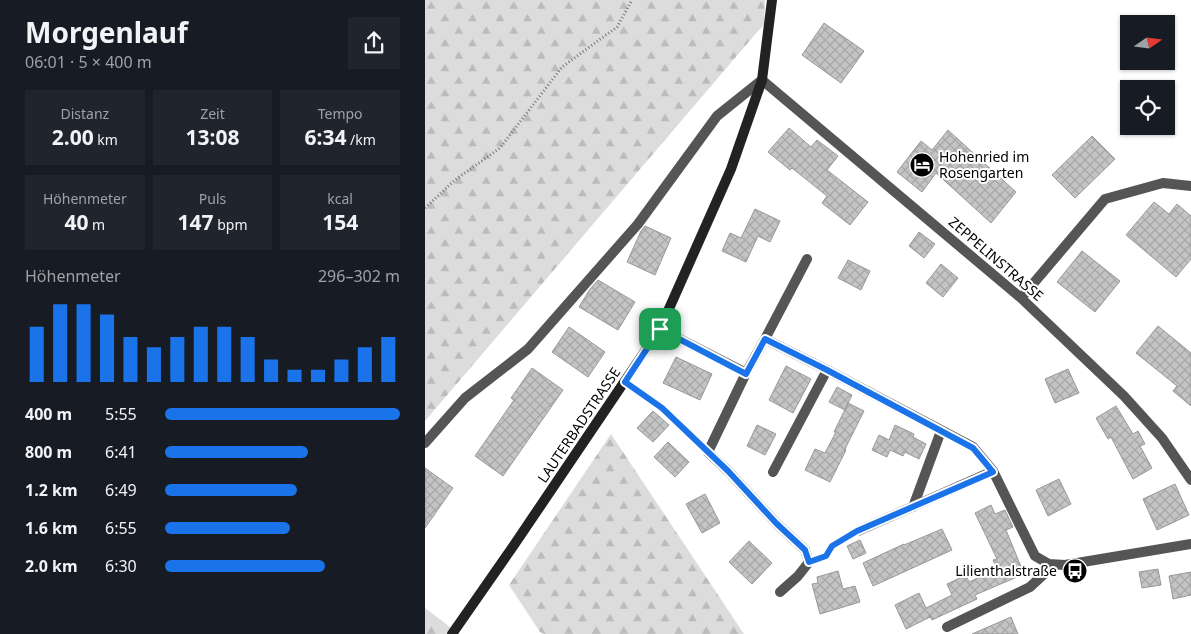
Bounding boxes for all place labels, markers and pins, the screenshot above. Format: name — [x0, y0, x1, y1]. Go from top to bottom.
place label: Hohenried im Rosengarten — [939, 147, 1029, 182]
hotel icon: Hohenried im Rosengarten — [909, 152, 935, 178]
pin — [639, 308, 681, 350]
bus stop icon: Lilienthalstraße — [1062, 558, 1088, 584]
place label: Lilienthalstraße — [955, 561, 1057, 580]

